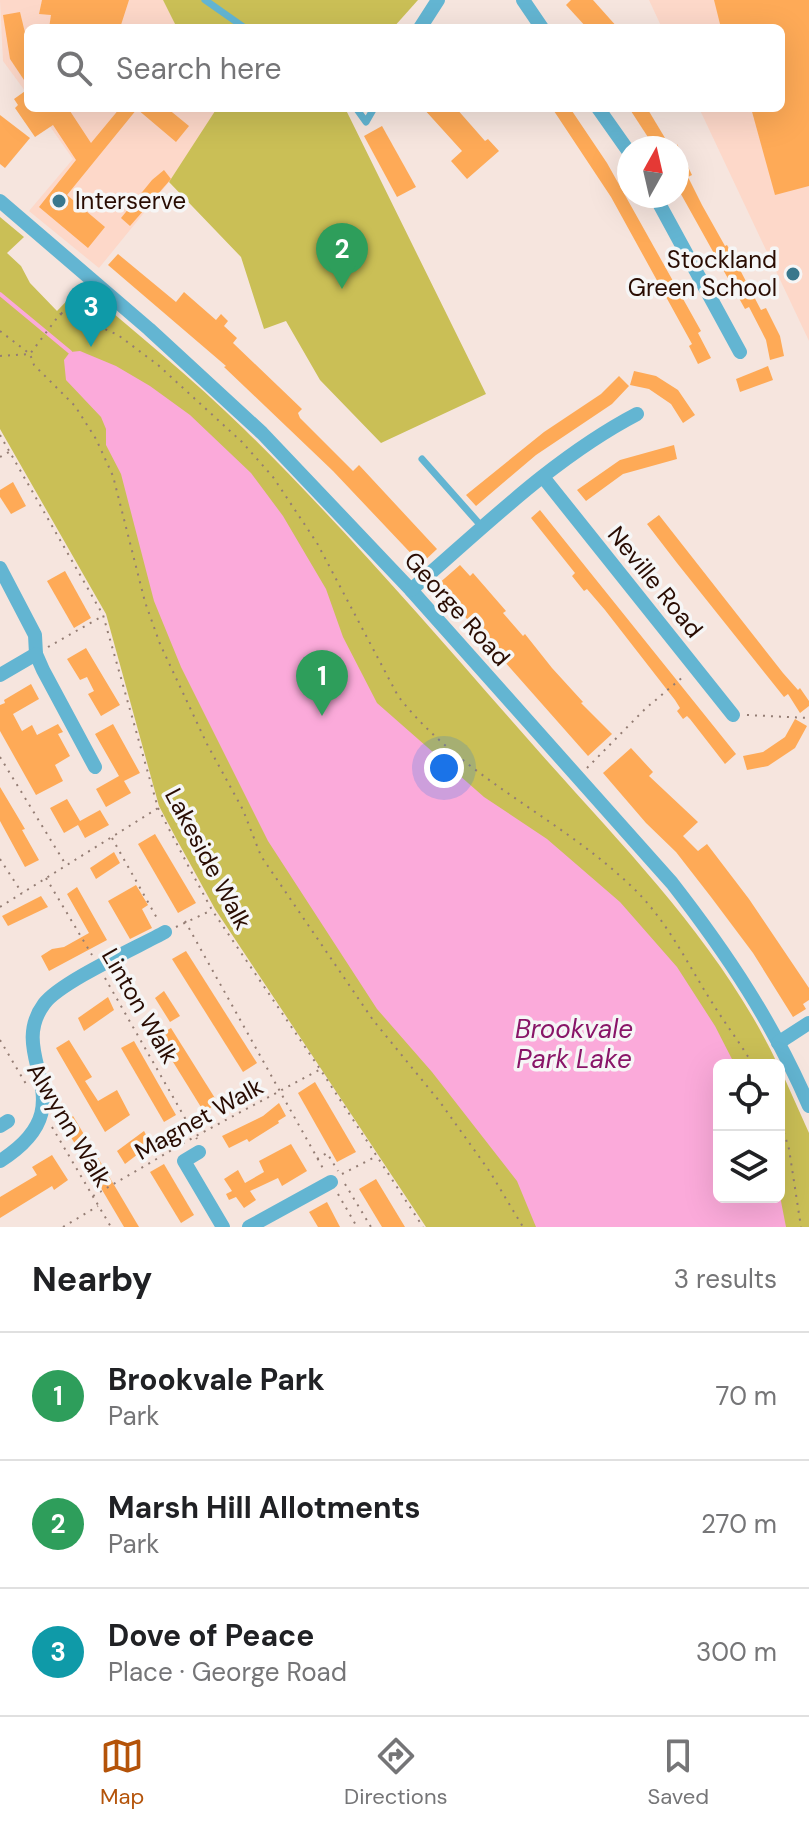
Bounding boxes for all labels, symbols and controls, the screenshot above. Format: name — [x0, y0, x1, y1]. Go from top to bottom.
search box — [24, 24, 785, 112]
icon: search — [52, 46, 96, 90]
text: Search here — [116, 49, 282, 88]
north arrow — [617, 136, 689, 208]
place label: Interserve — [75, 185, 186, 216]
marker: Interserve — [50, 192, 68, 210]
pin: 2 — [316, 223, 368, 289]
place label: Stockland Green School — [628, 244, 777, 303]
marker: Stockland Green School — [784, 265, 802, 283]
pin: 3 — [65, 281, 117, 347]
street label: Neville Road — [601, 520, 710, 644]
street label: George Road — [398, 545, 517, 672]
pin: 1 — [296, 650, 348, 716]
your location — [424, 748, 464, 788]
street label: Lakeside Walk — [158, 783, 259, 935]
street label: Linton Walk — [95, 942, 186, 1069]
water label: Brookvale Park Lake — [515, 1012, 633, 1076]
street label: Alwynn Walk — [20, 1057, 119, 1192]
map controls — [713, 1059, 785, 1203]
button: locate — [713, 1059, 785, 1131]
street label: Magnet Walk — [129, 1071, 268, 1167]
button: layers — [713, 1131, 785, 1203]
text: Nearby — [32, 1257, 152, 1302]
text: 3 results — [674, 1262, 777, 1296]
text: Brookvale Park — [108, 1360, 324, 1399]
text: 1 — [53, 1379, 63, 1413]
text: 70 m — [716, 1379, 777, 1413]
text: Park — [108, 1399, 159, 1433]
text: Marsh Hill Allotments — [108, 1488, 420, 1527]
text: 2 — [50, 1507, 66, 1541]
text: 270 m — [701, 1507, 777, 1541]
text: Park — [108, 1527, 159, 1561]
text: Dove of Peace — [108, 1616, 314, 1655]
text: 3 — [50, 1635, 66, 1669]
text: 300 m — [696, 1635, 777, 1669]
text: Place · George Road — [108, 1655, 347, 1689]
tab: Map — [100, 1734, 144, 1811]
tab: Directions — [344, 1734, 448, 1811]
tab: Saved — [647, 1734, 709, 1811]

